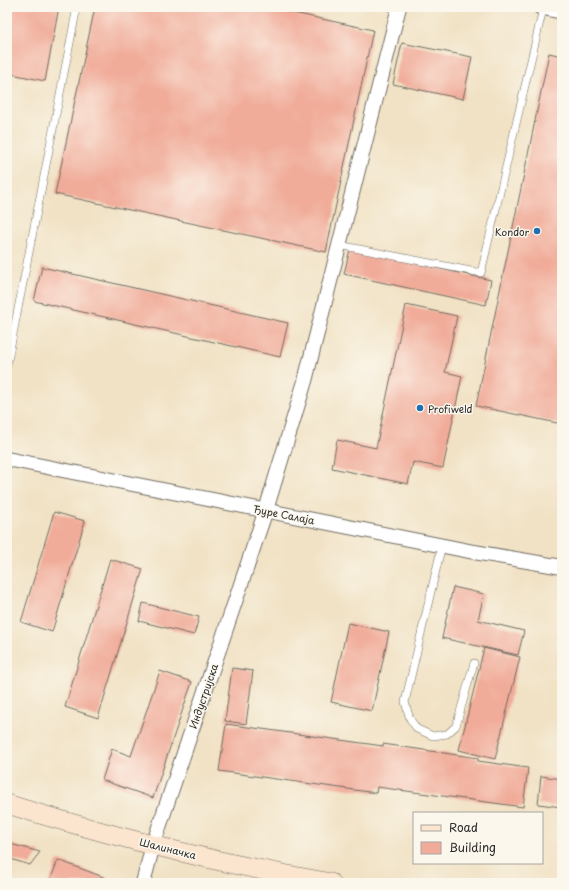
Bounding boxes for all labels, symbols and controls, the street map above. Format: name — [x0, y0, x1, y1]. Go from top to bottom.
place label: Kondor — [495, 224, 529, 239]
marker: Kondor — [532, 226, 542, 236]
place label: Profiweld — [428, 401, 473, 416]
marker: Profiweld — [415, 403, 425, 413]
street label: Ђуре Салаја — [252, 501, 317, 527]
street label: Индустријска — [185, 661, 222, 731]
legend — [413, 812, 543, 864]
text: Road — [449, 818, 478, 836]
street label: Шалиначка — [138, 834, 199, 862]
text: Building — [449, 838, 496, 856]

